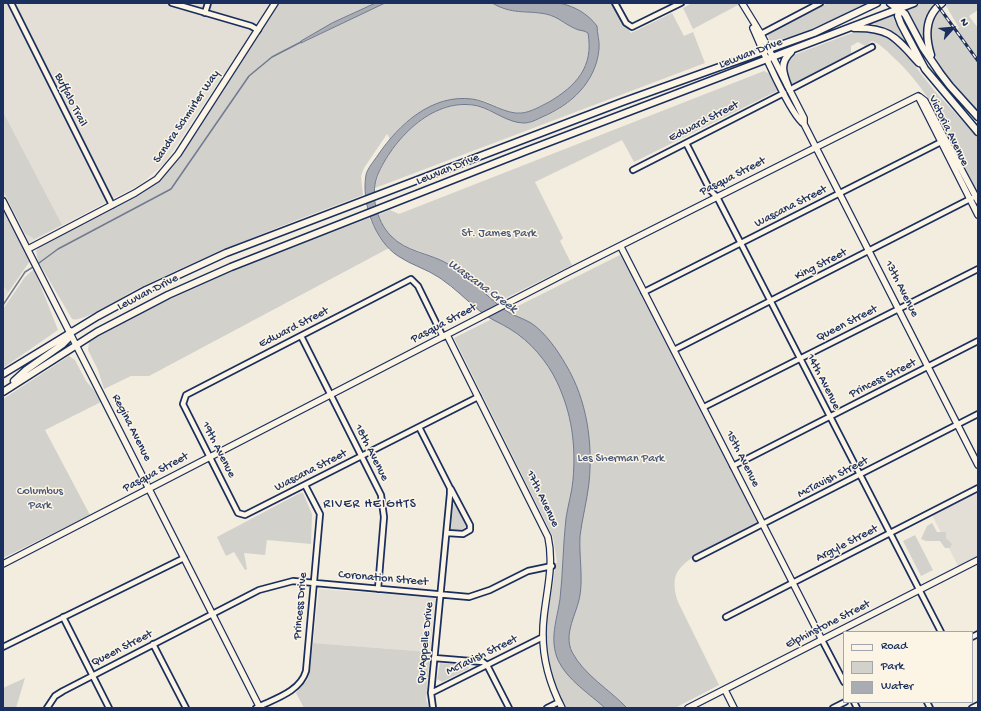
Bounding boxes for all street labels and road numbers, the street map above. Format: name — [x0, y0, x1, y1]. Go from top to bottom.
street label: Lewvan Drive — [717, 35, 785, 73]
street label: Sandra Schmirler Way — [151, 68, 223, 166]
street label: Buffalo Trail — [50, 71, 90, 129]
street label: Victoria Avenue — [925, 93, 971, 169]
street label: Edward Street — [667, 98, 741, 146]
street label: Lewvan Drive — [414, 151, 482, 189]
street label: Pasqua Street — [698, 154, 768, 200]
street label: Wascana Street — [752, 183, 830, 231]
street label: King Street — [793, 246, 849, 284]
street label: 13th Avenue — [881, 258, 921, 320]
street label: Lewvan Drive — [115, 271, 181, 315]
street label: Pasqua Street — [409, 301, 479, 347]
street label: Queen Street — [814, 302, 880, 346]
street label: Edward Street — [257, 304, 331, 352]
street label: 14th Avenue — [803, 352, 843, 412]
street label: Princess Street — [847, 356, 919, 402]
street label: Regina Avenue — [108, 392, 154, 464]
street label: 19th Avenue — [198, 419, 238, 481]
street label: 18th Avenue — [351, 422, 391, 484]
street label: 15th Avenue — [722, 428, 762, 490]
street label: Wascana Street — [272, 447, 350, 495]
street label: Pasqua Street — [121, 450, 191, 496]
street label: McTavish Street — [795, 454, 871, 502]
street label: 17th Avenue — [522, 468, 562, 530]
street label: Argyle Street — [814, 522, 880, 566]
street label: Coronation Street — [338, 568, 428, 590]
street label: Princess Drive — [291, 572, 311, 640]
street label: Elphinstone Street — [783, 597, 873, 653]
street label: Qu'Appelle Drive — [415, 601, 437, 685]
street label: Queen Street — [89, 627, 155, 671]
street label: McTavish Street — [444, 633, 520, 679]

